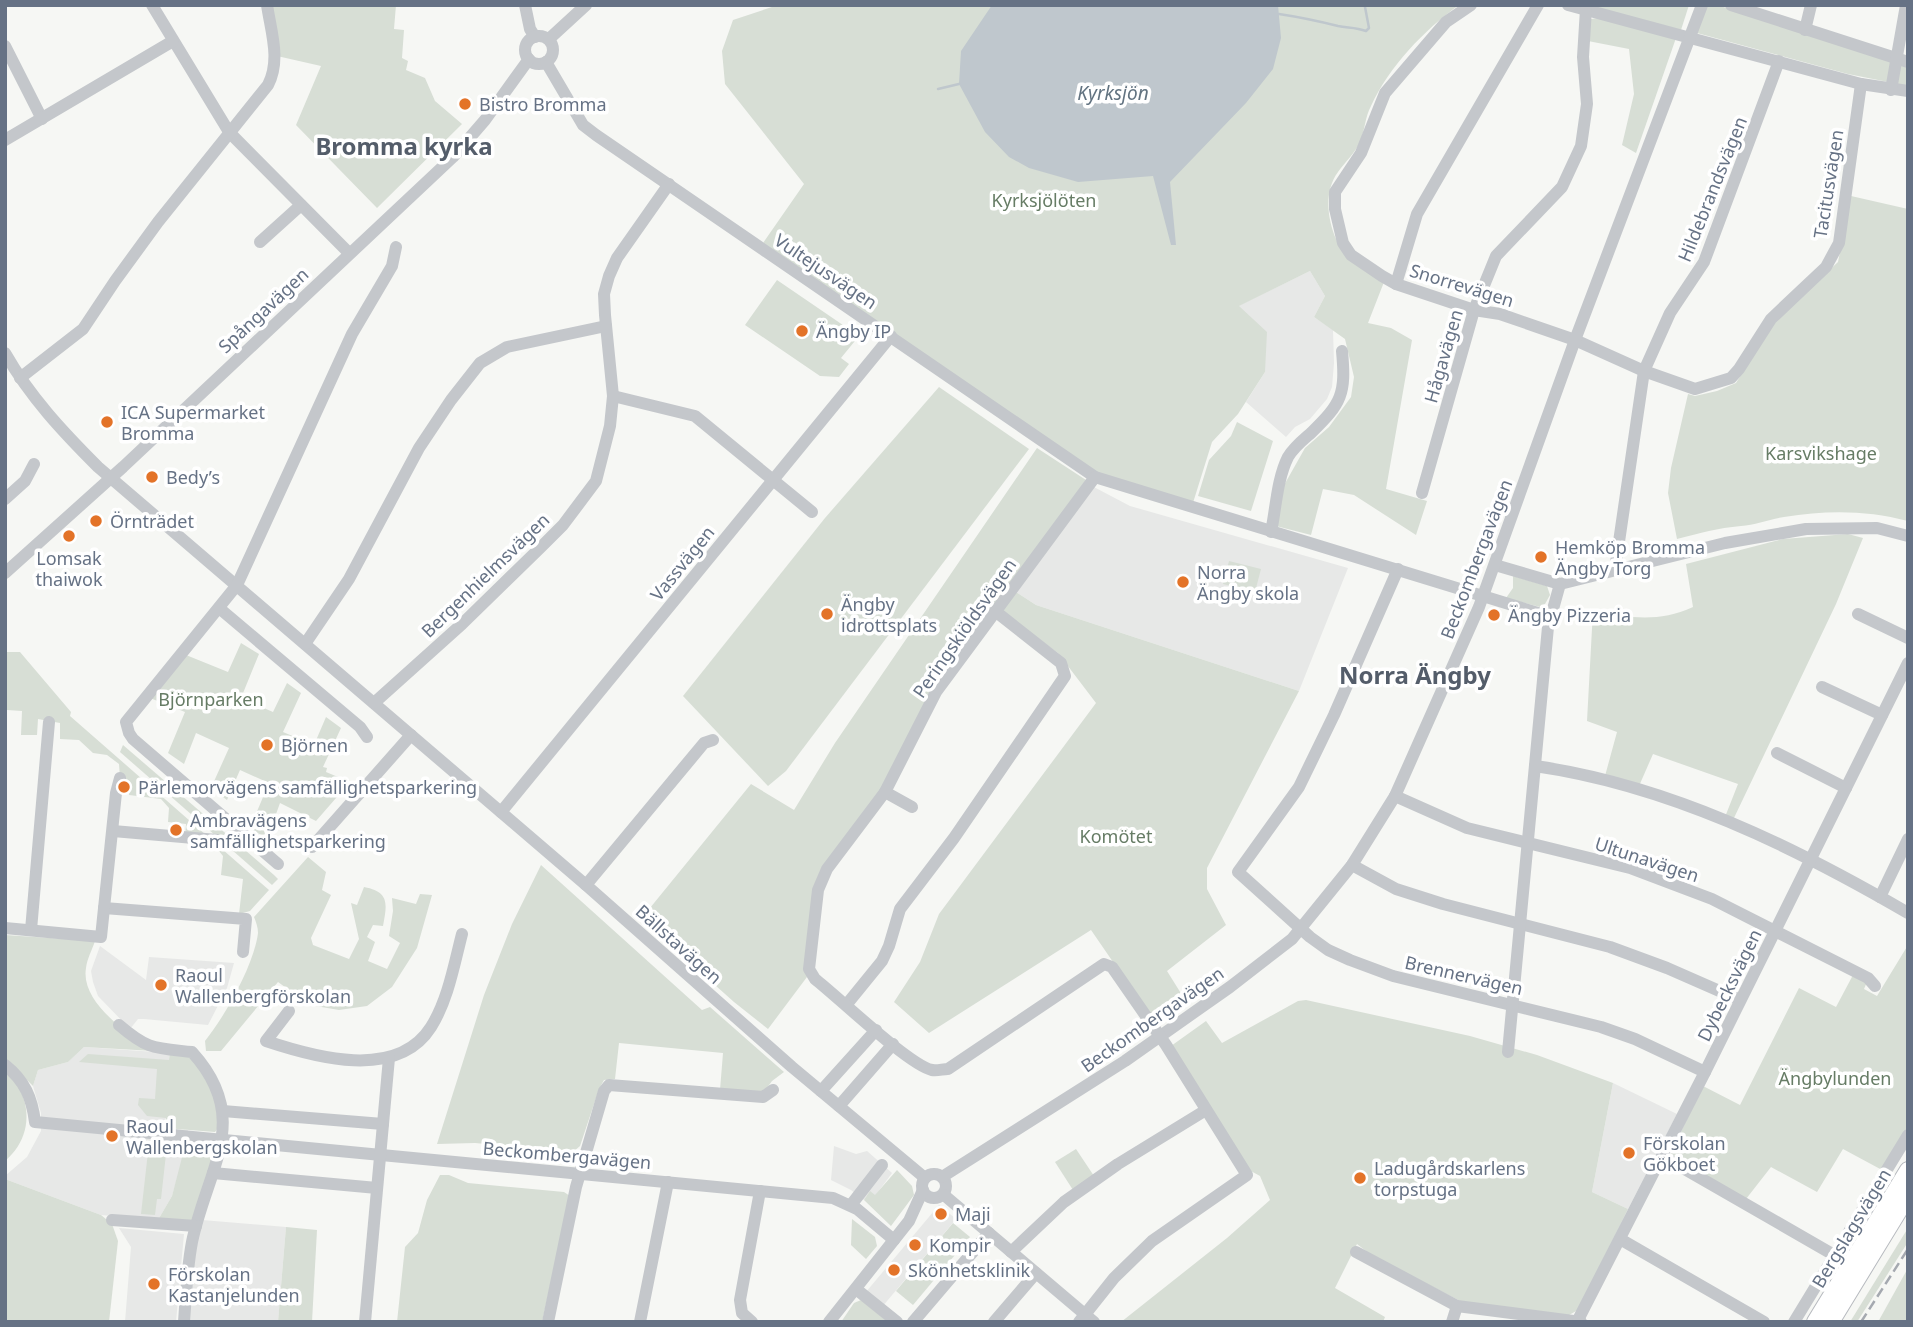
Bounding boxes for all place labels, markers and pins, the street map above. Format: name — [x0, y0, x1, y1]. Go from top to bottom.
place label: Bistro Bromma — [479, 92, 607, 116]
marker: Bistro Bromma — [457, 96, 473, 112]
place label: Ängby IP — [816, 319, 891, 343]
marker: Ängby IP — [794, 323, 810, 339]
place label: ICA Supermarket Bromma — [121, 400, 265, 445]
marker: ICA Supermarket Bromma — [99, 414, 115, 430]
place label: Bedy’s — [166, 465, 220, 489]
marker: Bedy’s — [144, 469, 160, 485]
place label: Örnträdet — [110, 509, 195, 533]
marker: Örnträdet — [88, 513, 104, 529]
marker: Lomsak thaiwok — [61, 528, 77, 544]
place label: Hemköp Bromma Ängby Torg — [1555, 535, 1705, 580]
place label: Lomsak thaiwok — [35, 546, 103, 591]
marker: Hemköp Bromma Ängby Torg — [1533, 549, 1549, 565]
place label: Norra Ängby skola — [1197, 560, 1299, 605]
marker: Norra Ängby skola — [1175, 574, 1191, 590]
place label: Ängby idrottsplats — [841, 592, 937, 637]
place label: Ängby Pizzeria — [1508, 603, 1631, 627]
marker: Ängby idrottsplats — [819, 606, 835, 622]
marker: Ängby Pizzeria — [1486, 607, 1502, 623]
place label: Björnen — [281, 733, 348, 757]
marker: Björnen — [259, 737, 275, 753]
place label: Pärlemorvägens samfällighetsparkering — [138, 775, 477, 799]
marker: Pärlemorvägens samfällighetsparkering — [116, 779, 132, 795]
place label: Ambravägens samfällighetsparkering — [190, 808, 386, 853]
marker: Ambravägens samfällighetsparkering — [168, 822, 184, 838]
place label: Raoul Wallenbergförskolan — [175, 963, 351, 1008]
marker: Raoul Wallenbergförskolan — [153, 977, 169, 993]
place label: Raoul Wallenbergskolan — [126, 1114, 278, 1159]
marker: Raoul Wallenbergskolan — [104, 1128, 120, 1144]
place label: Förskolan Gökboet — [1643, 1131, 1726, 1176]
marker: Förskolan Gökboet — [1621, 1145, 1637, 1161]
place label: Ladugårdskarlens torpstuga — [1374, 1156, 1525, 1201]
marker: Ladugårdskarlens torpstuga — [1352, 1170, 1368, 1186]
place label: Maji — [955, 1202, 991, 1226]
marker: Maji — [933, 1206, 949, 1222]
place label: Kompir — [929, 1233, 992, 1257]
marker: Kompir — [907, 1237, 923, 1253]
place label: Skönhetsklinik — [908, 1258, 1031, 1282]
place label: Förskolan Kastanjelunden — [168, 1262, 300, 1307]
marker: Skönhetsklinik — [886, 1262, 902, 1278]
marker: Förskolan Kastanjelunden — [146, 1276, 162, 1292]

